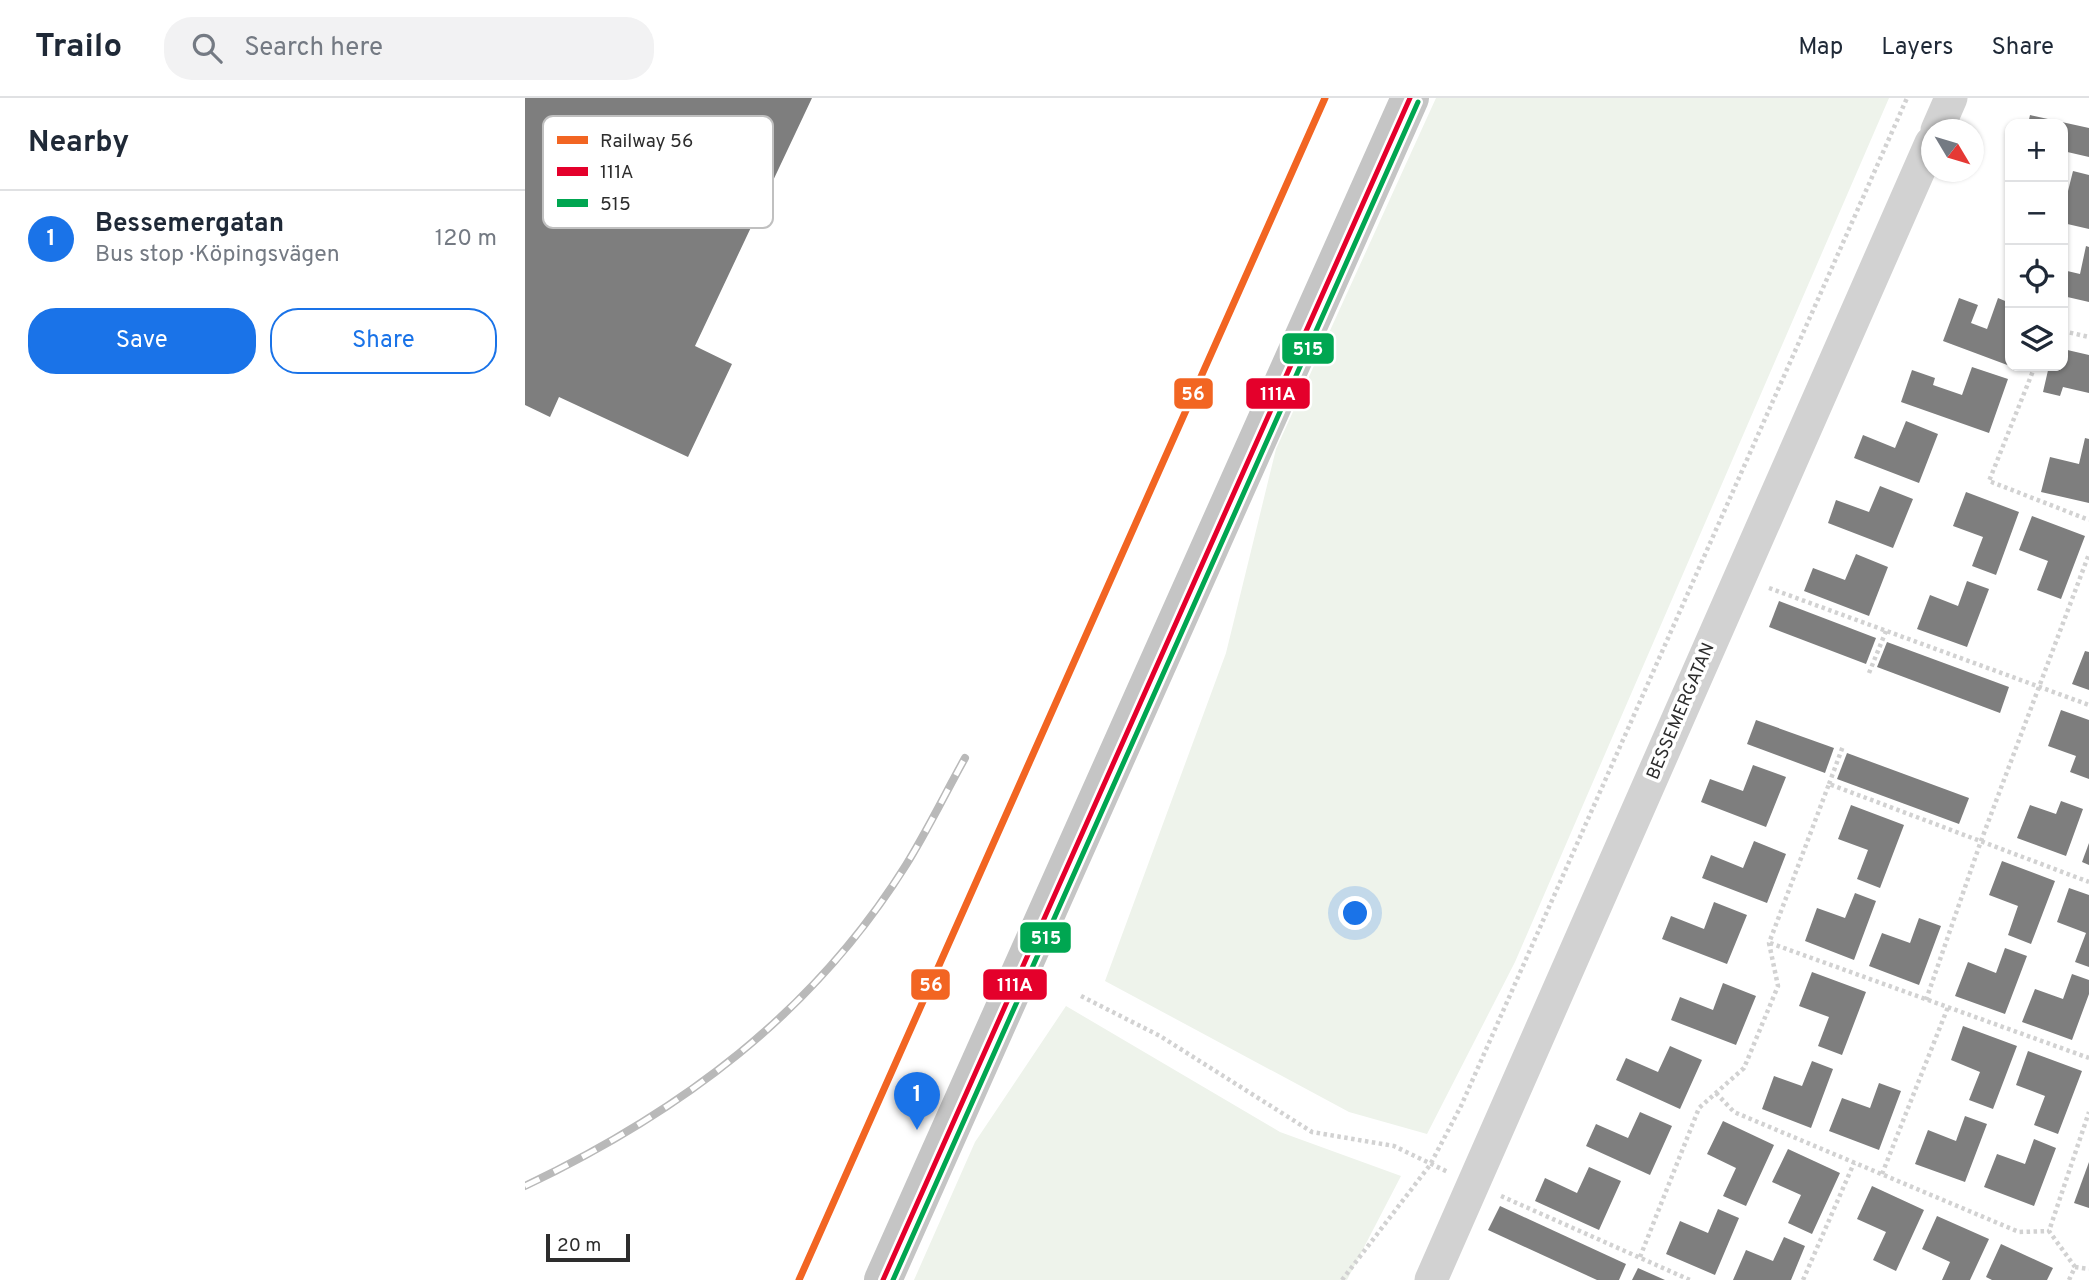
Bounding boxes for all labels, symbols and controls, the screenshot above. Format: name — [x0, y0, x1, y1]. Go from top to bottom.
search box — [164, 17, 654, 80]
text: Trailo — [35, 27, 122, 69]
icon: search — [188, 29, 226, 67]
text: Search here — [244, 32, 383, 65]
text: Map — [1798, 33, 1843, 63]
text: Layers — [1881, 33, 1953, 63]
text: Share — [1991, 33, 2054, 63]
legend — [543, 116, 773, 228]
north arrow — [1921, 119, 1984, 182]
map controls — [2005, 119, 2068, 371]
button: + — [2005, 119, 2068, 182]
text: Nearby — [28, 125, 129, 162]
text: Railway 56 — [600, 130, 693, 154]
text: 111A — [600, 161, 634, 185]
button: − — [2005, 182, 2068, 245]
text: 515 — [600, 193, 631, 217]
text: Bessemergatan — [95, 208, 284, 241]
text: 1 — [46, 225, 56, 254]
text: 120 m — [435, 225, 497, 254]
text: Bus stop · Köpingsvägen — [95, 241, 340, 270]
button: locate — [2005, 245, 2068, 308]
button: Save — [28, 308, 256, 374]
button: Share — [270, 308, 497, 374]
button: layers — [2005, 308, 2068, 371]
line badge: 515 — [1281, 332, 1335, 365]
text: 515 — [1293, 338, 1323, 362]
line badge: 56 — [1173, 377, 1214, 410]
line badge: 111A — [1245, 377, 1311, 410]
text: 56 — [1181, 383, 1205, 407]
text: 111A — [1260, 383, 1296, 407]
street label: BESSEMERGATAN — [1642, 640, 1721, 784]
your location — [1338, 896, 1372, 930]
line badge: 515 — [1019, 921, 1072, 954]
text: 515 — [1031, 927, 1061, 951]
line badge: 56 — [910, 968, 951, 1001]
line badge: 111A — [982, 968, 1048, 1001]
text: 56 — [919, 974, 943, 998]
text: 111A — [997, 974, 1033, 998]
pin: 1 — [894, 1072, 940, 1130]
scale bar — [546, 1231, 630, 1263]
text: 20 m — [557, 1234, 601, 1258]

